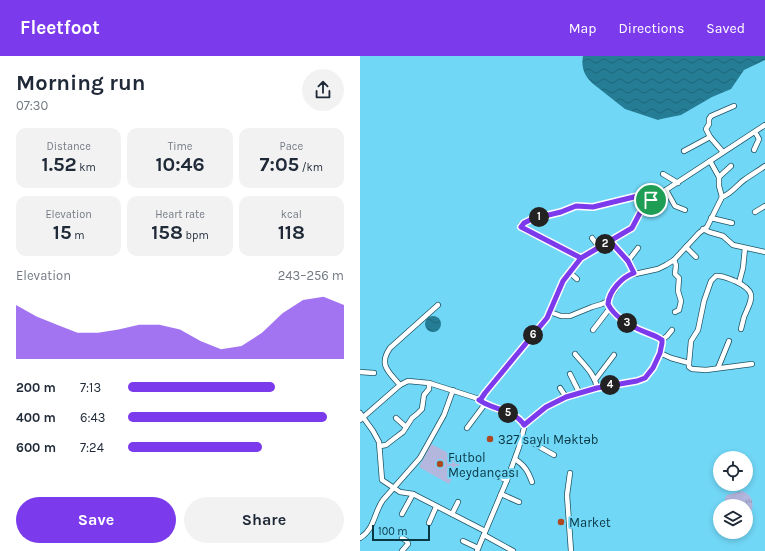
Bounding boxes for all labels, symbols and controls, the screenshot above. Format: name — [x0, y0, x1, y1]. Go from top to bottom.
text: Fleetfoot — [20, 17, 100, 39]
text: Map — [569, 20, 597, 37]
text: Directions — [619, 20, 684, 37]
text: Saved — [706, 20, 745, 37]
button: share — [302, 69, 344, 111]
text: Morning run — [16, 70, 145, 96]
text: 07:30 — [16, 98, 48, 113]
text: Distance — [46, 140, 91, 153]
text: Time — [168, 140, 192, 153]
text: Pace — [280, 140, 303, 153]
text: 1.52 — [42, 153, 77, 176]
text: 10:46 — [155, 153, 205, 176]
text: 7:05 — [260, 153, 299, 176]
text: km — [77, 161, 96, 174]
text: /km — [299, 161, 323, 174]
pin — [634, 183, 668, 217]
icon: arrive — [640, 189, 662, 211]
pin: 1 — [529, 207, 549, 227]
text: Elevation — [45, 208, 92, 221]
text: Heart rate — [155, 208, 205, 221]
text: kcal — [281, 208, 302, 221]
text: 1 — [537, 210, 541, 223]
text: 15 — [53, 221, 72, 244]
text: 158 — [151, 221, 183, 244]
text: 118 — [278, 221, 305, 244]
text: m — [72, 229, 85, 242]
text: bpm — [183, 229, 209, 242]
pin: 2 — [595, 234, 615, 254]
text: 2 — [602, 237, 608, 250]
text: Elevation — [16, 268, 71, 283]
text: 243–256 m — [278, 268, 344, 283]
pin: 3 — [617, 313, 637, 333]
text: 3 — [624, 316, 630, 329]
pin: 6 — [523, 325, 543, 345]
text: 6 — [530, 328, 536, 341]
pin: 4 — [600, 375, 620, 395]
text: 4 — [607, 378, 613, 391]
text: 200 m — [16, 380, 56, 395]
text: 7:13 — [80, 380, 101, 395]
pin: 5 — [498, 403, 518, 423]
text: 5 — [505, 406, 511, 419]
text: 400 m — [16, 410, 56, 425]
text: 6:43 — [80, 410, 105, 425]
place label: 327 saylı Məktəb — [498, 432, 598, 447]
marker: 327 saylı Məktəb — [485, 434, 495, 444]
text: 600 m — [16, 440, 56, 455]
text: 7:24 — [80, 440, 104, 455]
place label: Futbol Meydançası — [448, 450, 519, 480]
map controls — [713, 451, 753, 539]
button: locate — [713, 451, 753, 491]
marker: Futbol Meydançası — [435, 459, 445, 469]
button: Save — [16, 497, 176, 543]
button: Share — [184, 497, 344, 543]
button: layers — [713, 499, 753, 539]
place label: Market — [569, 515, 611, 530]
marker: Market — [556, 517, 566, 527]
scale bar — [372, 523, 430, 542]
text: 100 m — [378, 525, 408, 538]

